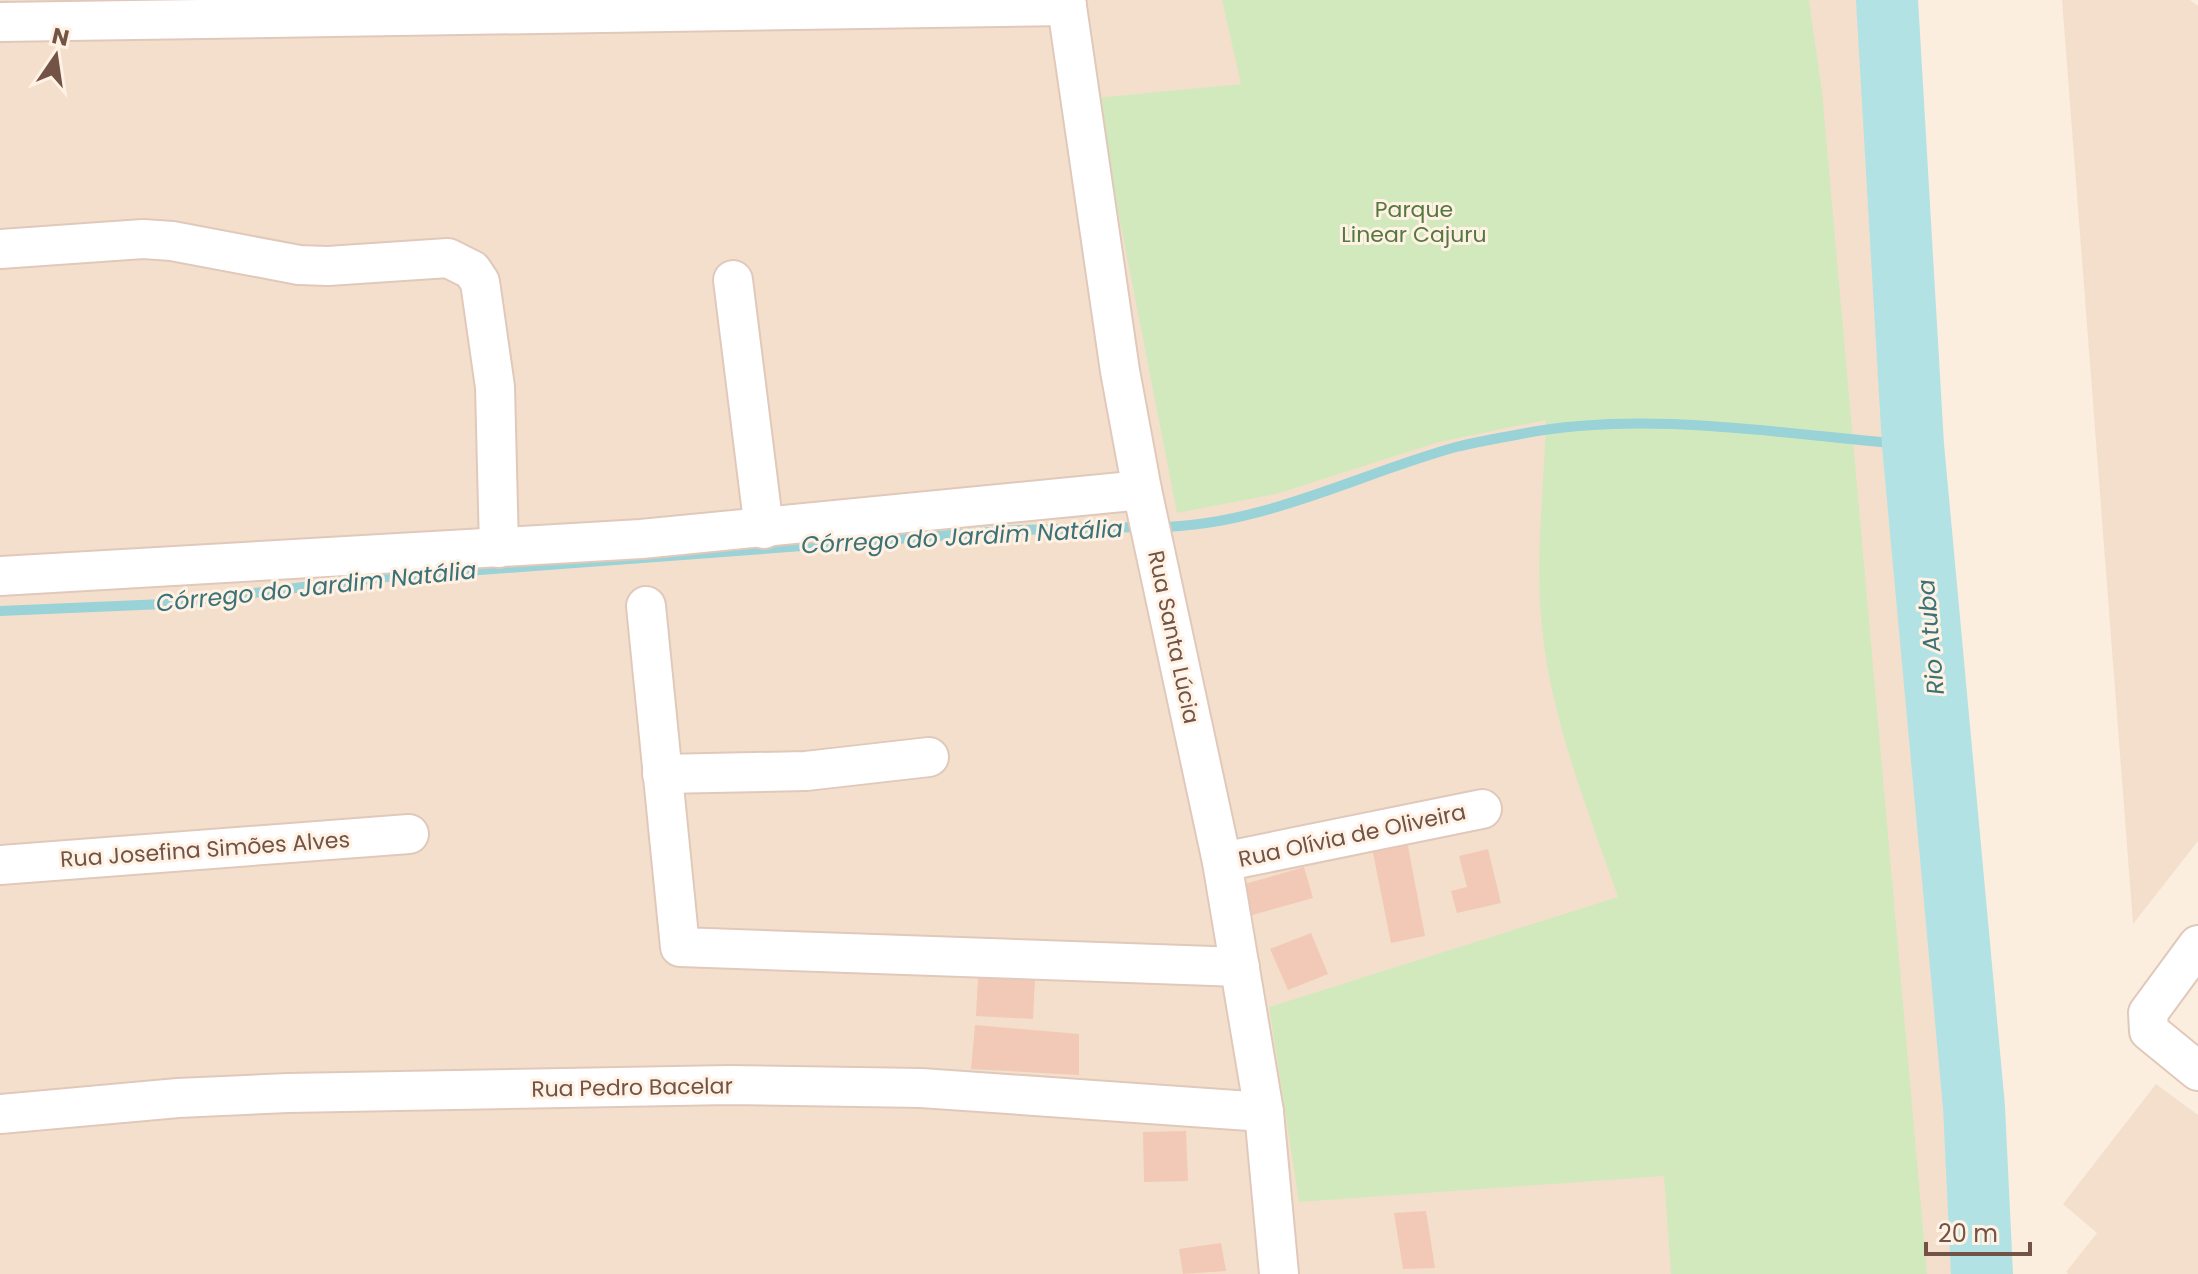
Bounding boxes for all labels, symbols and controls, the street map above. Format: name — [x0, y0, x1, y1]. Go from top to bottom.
north arrow — [16, 16, 96, 96]
text: N — [49, 20, 72, 54]
park label: Parque Linear Cajuru — [1341, 194, 1487, 250]
water label: Córrego do Jardim Natália — [800, 512, 1124, 561]
street label: Rua Santa Lúcia — [1140, 548, 1207, 726]
water label: Córrego do Jardim Natália — [154, 553, 478, 620]
water label: Rio Atuba — [1909, 578, 1952, 696]
street label: Rua Olívia de Oliveira — [1236, 796, 1469, 875]
street label: Rua Josefina Simões Alves — [59, 824, 351, 875]
street label: Rua Pedro Bacelar — [531, 1070, 733, 1105]
scale bar — [1926, 1206, 2030, 1256]
text: 20 m — [1938, 1217, 1998, 1250]

